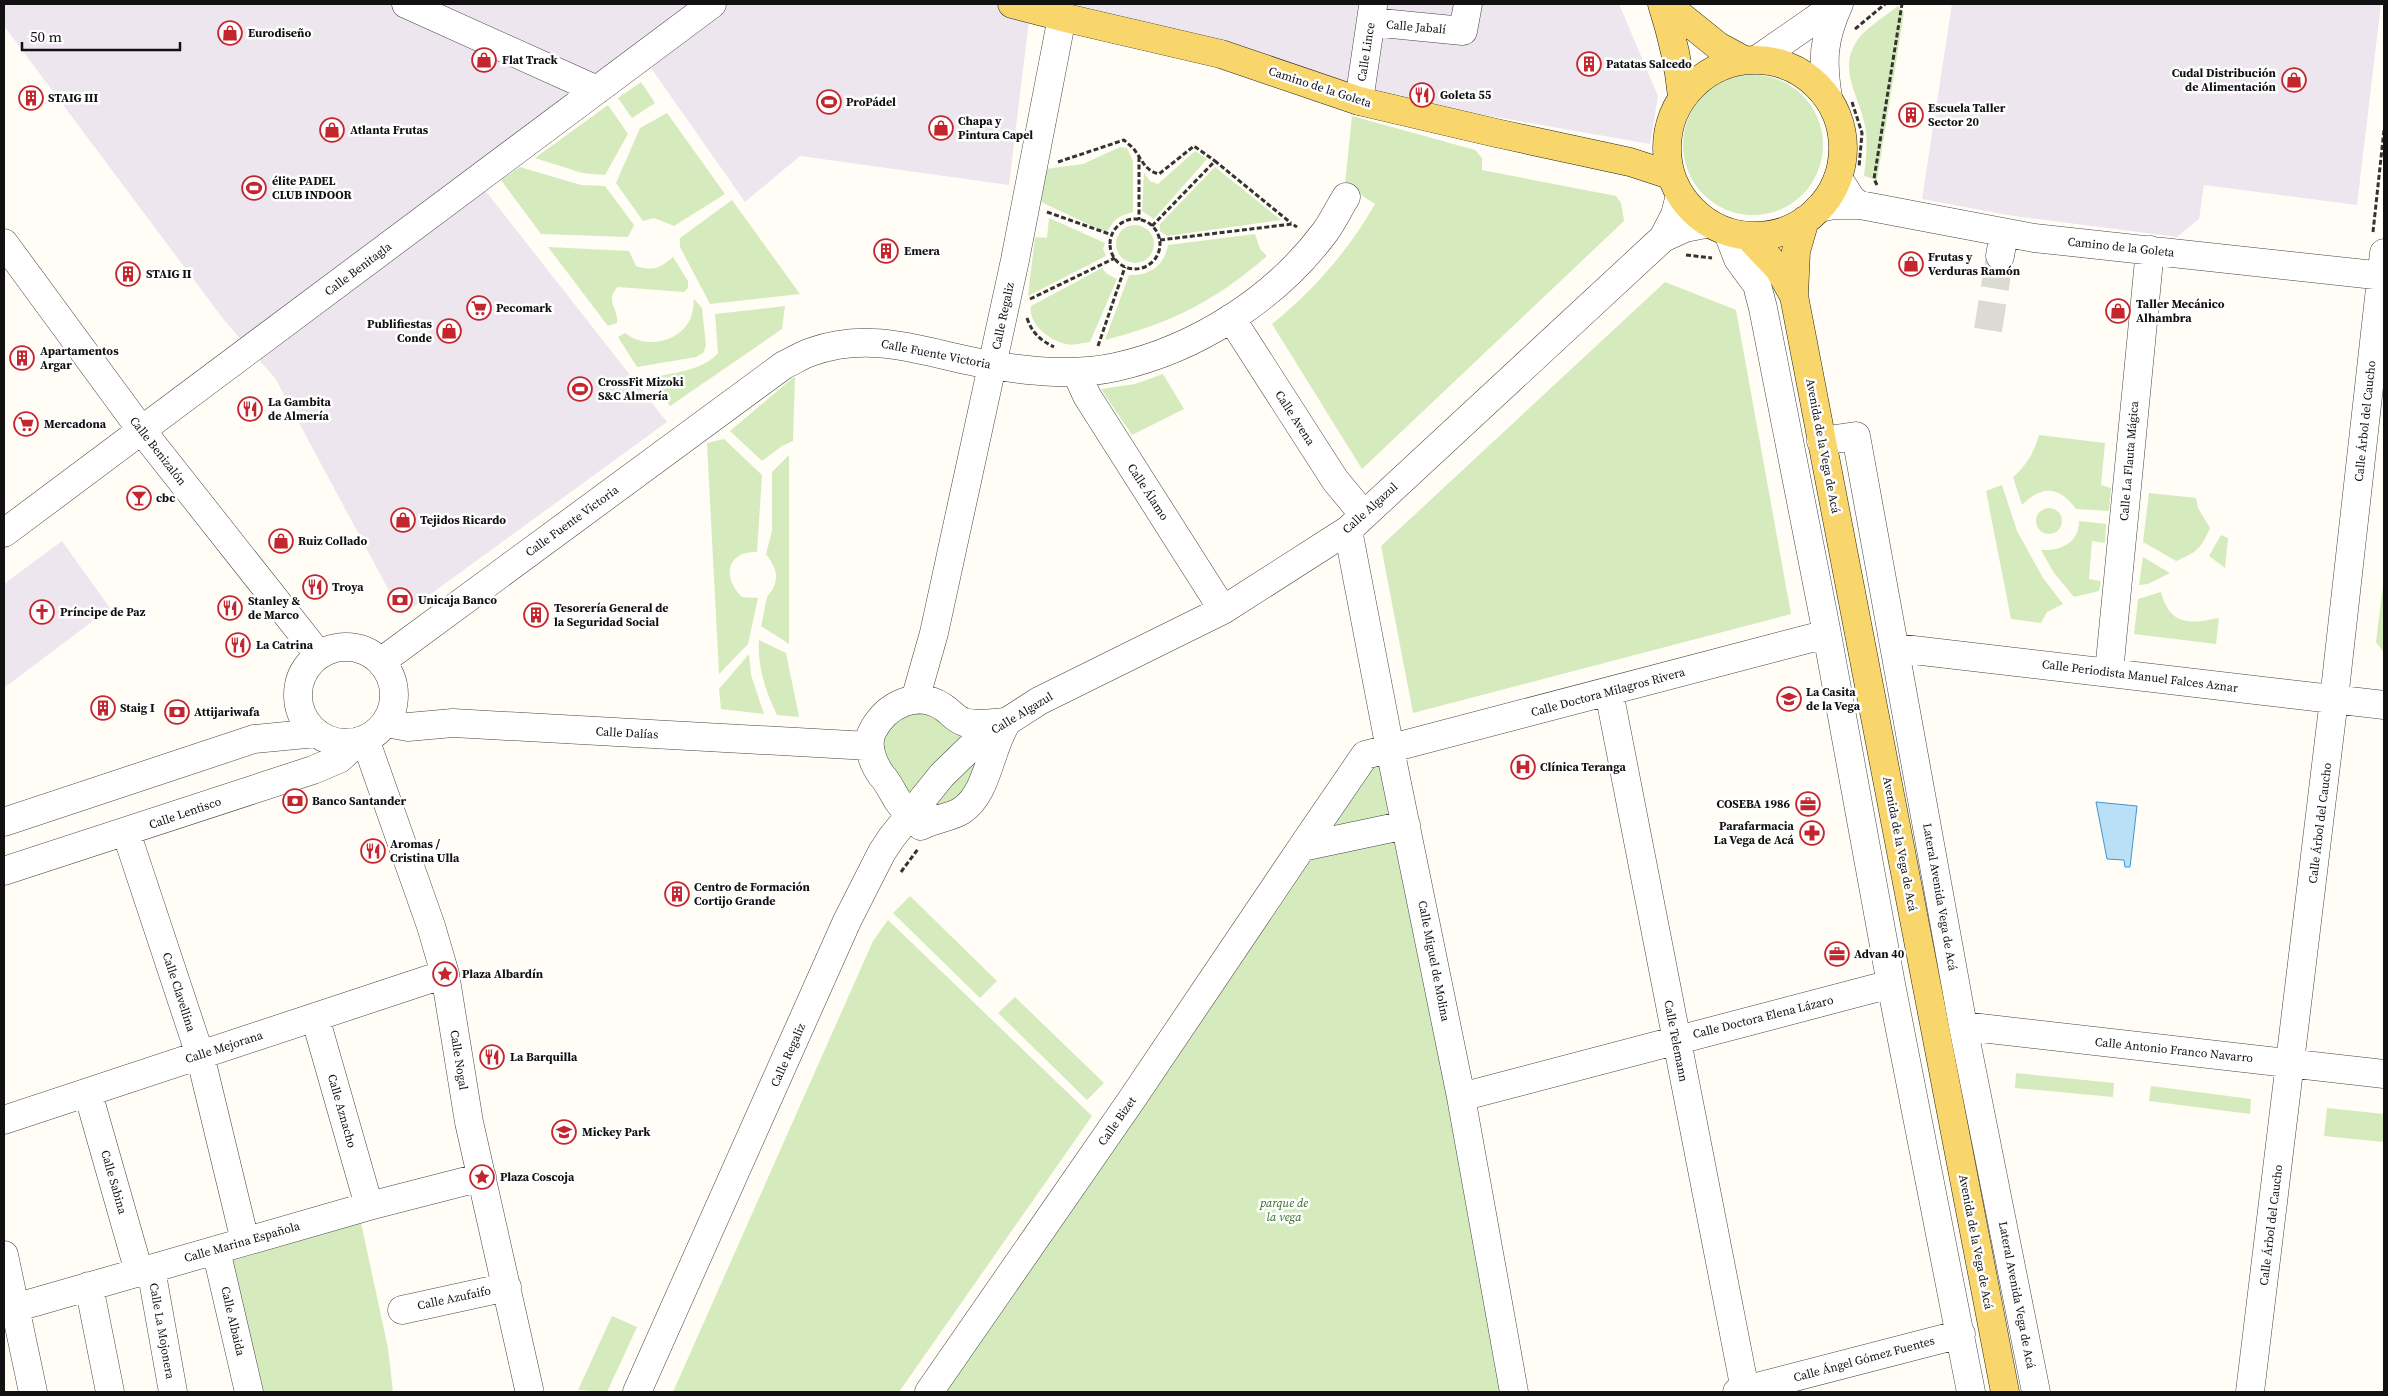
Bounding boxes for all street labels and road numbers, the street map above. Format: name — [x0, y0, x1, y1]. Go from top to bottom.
street label: Calle Jabalí — [1385, 16, 1447, 38]
street label: Calle Lince — [1353, 21, 1379, 83]
street label: Camino de la Goleta — [1267, 63, 1374, 111]
street label: Camino de la Goleta — [2067, 233, 2176, 261]
street label: Calle Benitagla — [321, 238, 395, 299]
street label: Calle Regaliz — [988, 280, 1018, 351]
street label: Calle Fuente Victoria — [880, 336, 993, 373]
street label: Calle Árbol del Caucho — [2351, 359, 2379, 482]
street label: Avenida de la Vega de Acá — [1802, 377, 1844, 516]
street label: Calle Avena — [1271, 388, 1319, 449]
street label: Calle La Flauta Mágica — [2116, 399, 2142, 522]
street label: Calle Benizalón — [126, 413, 190, 489]
street label: Calle Álamo — [1124, 461, 1173, 524]
street label: Calle Algazul — [1339, 479, 1401, 537]
street label: Calle Fuente Victoria — [522, 481, 623, 560]
street label: Calle Periodista Manuel Falces Aznar — [2041, 656, 2239, 696]
street label: Calle Doctora Milagros Rivera — [1529, 663, 1688, 720]
street label: Calle Algazul — [988, 688, 1056, 738]
street label: Calle Dalías — [595, 723, 659, 743]
street label: Calle Árbol del Caucho — [2305, 761, 2335, 884]
street label: Avenida de la Vega de Acá — [1879, 775, 1921, 914]
street label: Calle Lentisco — [147, 793, 224, 833]
street label: Lateral Avenida Vega de Acá — [1919, 822, 1961, 973]
street label: Calle Miguel de Molina — [1414, 899, 1454, 1024]
street label: Calle Clavellina — [159, 950, 200, 1035]
street label: Calle Doctora Elena Lázaro — [1691, 992, 1835, 1042]
street label: Calle Telemann — [1660, 999, 1692, 1083]
street label: Calle Regaliz — [767, 1020, 809, 1089]
street label: Calle Mejorana — [183, 1027, 266, 1067]
street label: Calle Nogal — [446, 1029, 472, 1092]
street label: Calle Antonio Franco Navarro — [2094, 1034, 2254, 1066]
street label: Calle Aznacho — [324, 1072, 360, 1150]
street label: Calle Bizet — [1094, 1093, 1140, 1149]
street label: Calle Sabina — [97, 1148, 131, 1217]
street label: Calle Árbol del Caucho — [2256, 1163, 2286, 1286]
street label: Avenida de la Vega de Acá — [1955, 1173, 1997, 1312]
street label: Calle Marina Española — [182, 1218, 303, 1266]
street label: Lateral Avenida Vega de Acá — [1995, 1220, 2039, 1371]
street label: Calle La Mojonera — [146, 1282, 178, 1381]
street label: Calle Azufaifo — [416, 1282, 493, 1314]
street label: Calle Albaida — [217, 1285, 249, 1358]
street label: Calle Ángel Gómez Fuentes — [1792, 1332, 1936, 1386]

